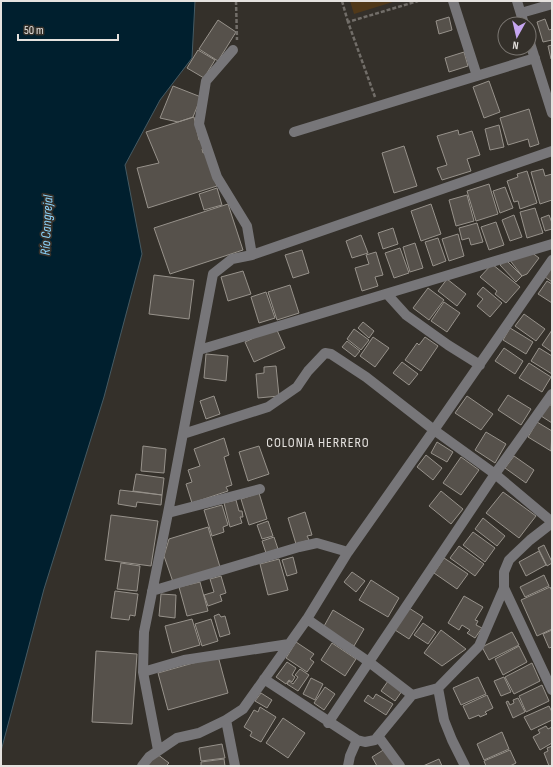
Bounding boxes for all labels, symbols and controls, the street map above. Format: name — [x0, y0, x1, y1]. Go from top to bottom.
scale bar — [18, 16, 118, 42]
north arrow — [497, 16, 537, 56]
text: 50 m — [24, 23, 44, 38]
text: N — [512, 39, 519, 52]
water label: Río Cangrejal — [36, 194, 57, 256]
district label: COLONIA HERRERO — [266, 434, 370, 451]

